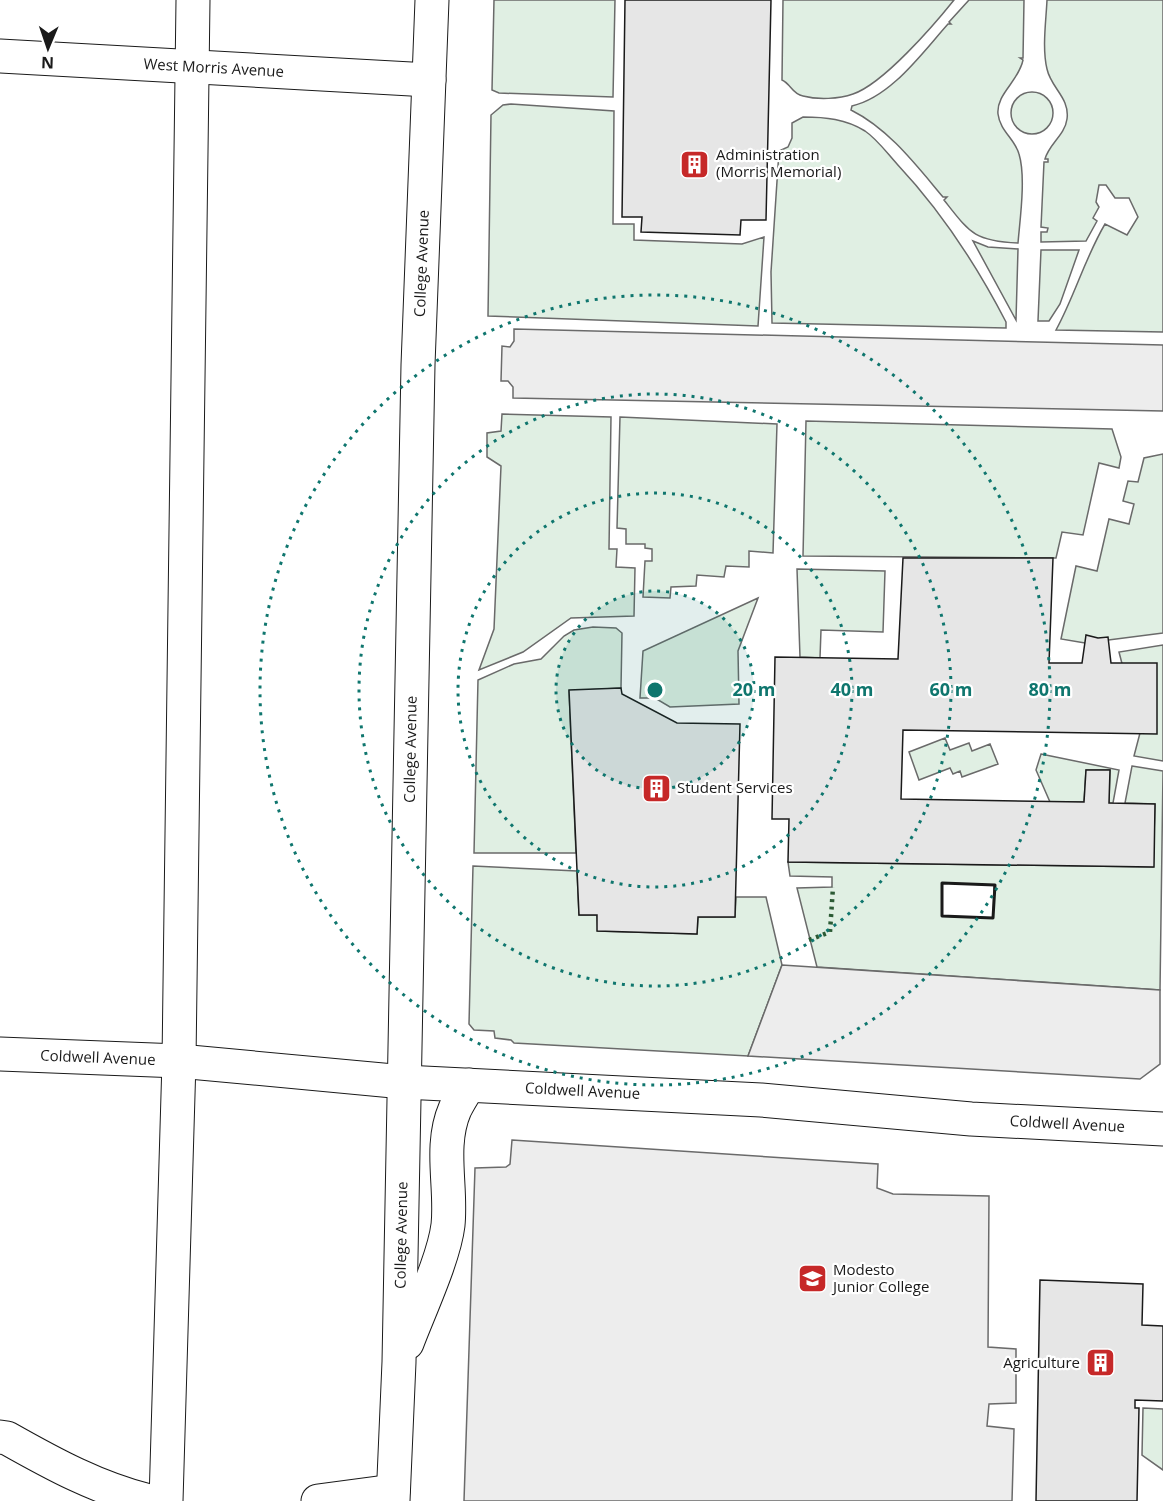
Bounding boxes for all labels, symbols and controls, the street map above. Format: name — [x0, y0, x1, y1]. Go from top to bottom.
north arrow — [18, 18, 78, 78]
text: N — [41, 52, 54, 74]
street label: West Morris Avenue — [143, 53, 285, 81]
place label: Administration (Morris Memorial) — [716, 144, 841, 181]
building icon: Administration (Morris Memorial) — [679, 148, 711, 180]
street label: College Avenue — [409, 209, 433, 317]
text: 20 m — [733, 677, 775, 701]
text: 40 m — [831, 677, 873, 701]
text: 60 m — [930, 677, 972, 701]
text: 80 m — [1029, 677, 1071, 701]
centre of rings — [645, 680, 665, 700]
street label: College Avenue — [399, 695, 421, 803]
building icon: Student Services — [640, 772, 672, 804]
place label: Student Services — [677, 777, 793, 797]
street label: Coldwell Avenue — [40, 1045, 156, 1069]
street label: Coldwell Avenue — [525, 1077, 641, 1103]
street label: Coldwell Avenue — [1009, 1110, 1126, 1136]
street label: College Avenue — [389, 1181, 411, 1289]
place label: Modesto Junior College — [831, 1259, 929, 1296]
school or university icon: Modesto Junior College — [796, 1263, 828, 1295]
building icon: Agriculture — [1085, 1347, 1117, 1379]
place label: Agriculture — [1003, 1352, 1080, 1372]

